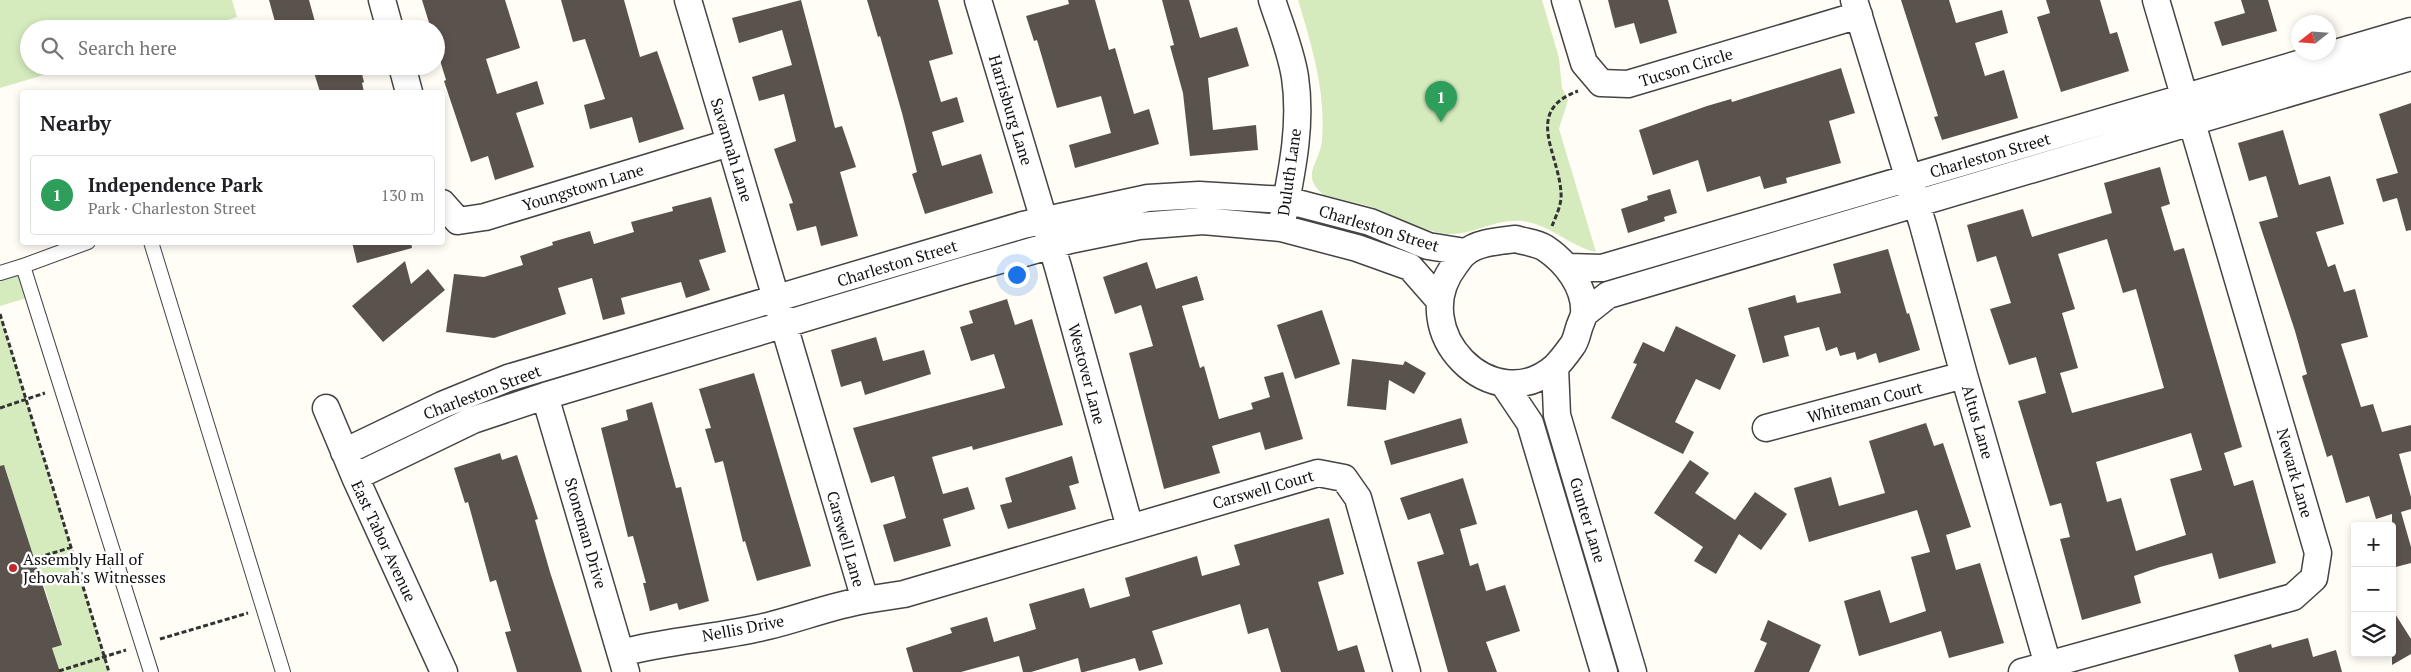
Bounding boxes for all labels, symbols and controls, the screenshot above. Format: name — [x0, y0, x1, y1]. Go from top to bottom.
north arrow — [2291, 15, 2336, 60]
search box — [20, 20, 445, 75]
icon: search — [38, 34, 66, 62]
text: Search here — [78, 35, 177, 60]
street label: Tucson Circle — [1636, 42, 1736, 92]
street label: Harrisburg Lane — [984, 52, 1038, 168]
pin: 1 — [1425, 81, 1457, 122]
street label: Savannah Lane — [706, 95, 758, 205]
text: Nearby — [40, 109, 111, 137]
street label: Duluth Lane — [1272, 127, 1306, 217]
street label: Charleston Street — [1927, 127, 2053, 183]
street label: Youngstown Lane — [520, 158, 646, 216]
text: Independence Park — [88, 172, 263, 197]
text: 1 — [52, 184, 62, 206]
text: 130 m — [381, 184, 424, 206]
text: Park · Charleston Street — [88, 197, 256, 219]
street label: Charleston Street — [1316, 199, 1442, 257]
street label: Charleston Street — [834, 234, 960, 292]
your location — [1004, 262, 1030, 288]
street label: Westover Lane — [1063, 321, 1111, 427]
street label: Charleston Street — [420, 359, 544, 425]
street label: Whiteman Court — [1805, 376, 1925, 428]
street label: Altus Lane — [1957, 382, 1999, 462]
street label: Newark Lane — [2272, 426, 2318, 520]
street label: Carswell Court — [1210, 464, 1316, 514]
street label: Stoneman Drive — [560, 475, 612, 591]
street label: Gunter Lane — [1565, 475, 1611, 565]
street label: East Tabor Avenue — [346, 477, 422, 605]
street label: Carswell Lane — [822, 488, 870, 590]
map controls — [2351, 522, 2396, 657]
button: + — [2351, 522, 2396, 567]
place label: Assembly Hall of Jehovah's Witnesses — [23, 548, 166, 588]
marker: Assembly Hall of Jehovah's Witnesses — [7, 562, 19, 574]
button: − — [2351, 567, 2396, 612]
street label: Nellis Drive — [700, 609, 786, 647]
button: layers — [2351, 612, 2396, 657]

